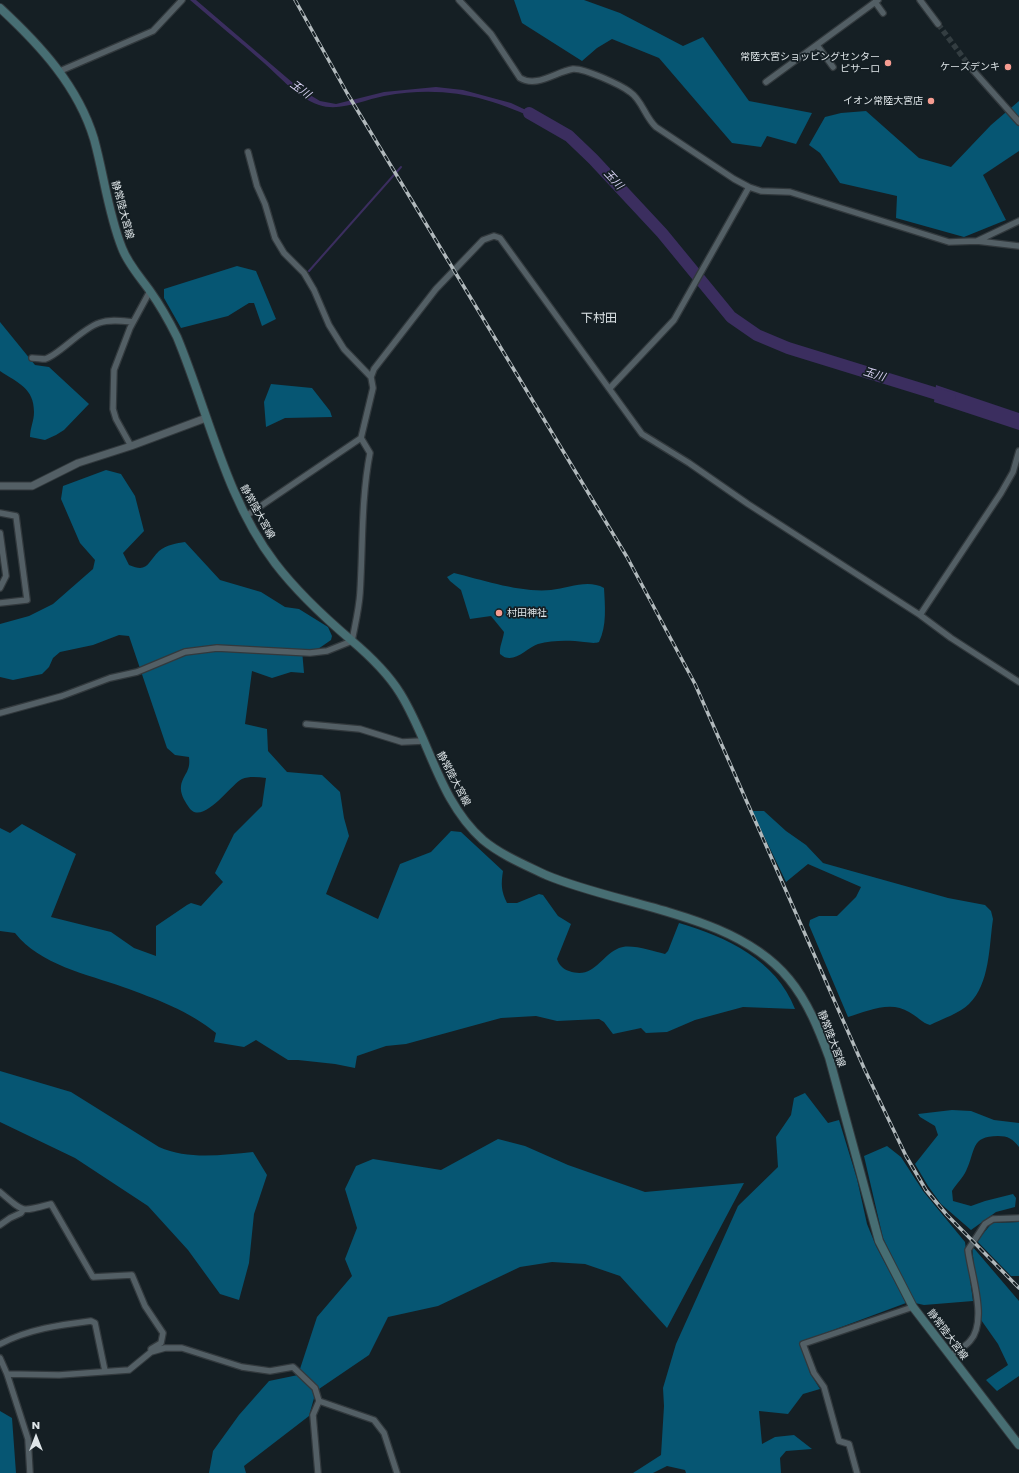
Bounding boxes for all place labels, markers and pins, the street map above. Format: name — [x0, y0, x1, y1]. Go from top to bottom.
place label: 常陸大宮ショッピングセンター ピサーロ — [740, 51, 880, 74]
marker: 常陸大宮ショッピングセンター ピサーロ — [883, 58, 893, 68]
place label: ケーズデンキ — [940, 61, 1000, 73]
marker: ケーズデンキ — [1003, 62, 1013, 72]
place label: イオン常陸大宮店 — [843, 95, 923, 107]
marker: イオン常陸大宮店 — [926, 96, 936, 106]
place label: 村田神社 — [507, 607, 547, 619]
marker: 村田神社 — [494, 608, 504, 618]

